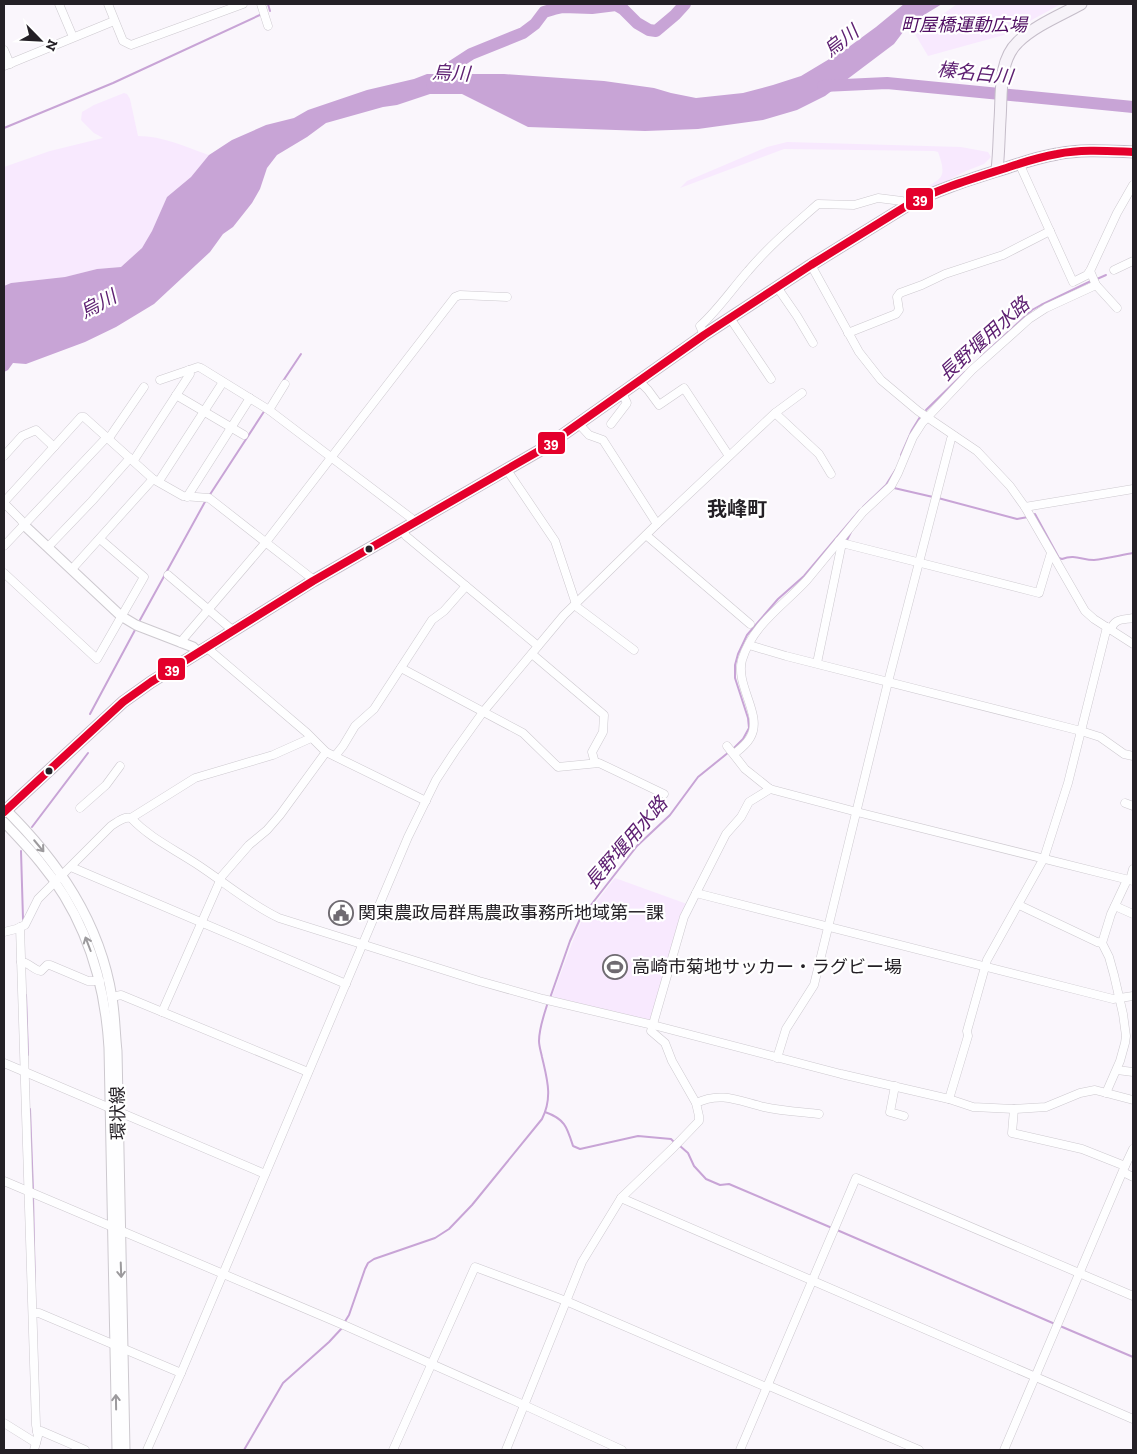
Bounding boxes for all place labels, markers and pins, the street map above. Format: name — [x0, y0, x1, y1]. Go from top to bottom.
unlabelled marker — [364, 544, 374, 554]
unlabelled marker — [44, 766, 54, 776]
public building icon: 関東農政局群馬農政事務所地域第一課 — [328, 900, 354, 926]
place label: 関東農政局群馬農政事務所地域第一課 — [358, 902, 664, 924]
sports icon: 高崎市菊地サッカー・ラグビー場 — [602, 954, 628, 980]
place label: 高崎市菊地サッカー・ラグビー場 — [632, 956, 902, 978]

